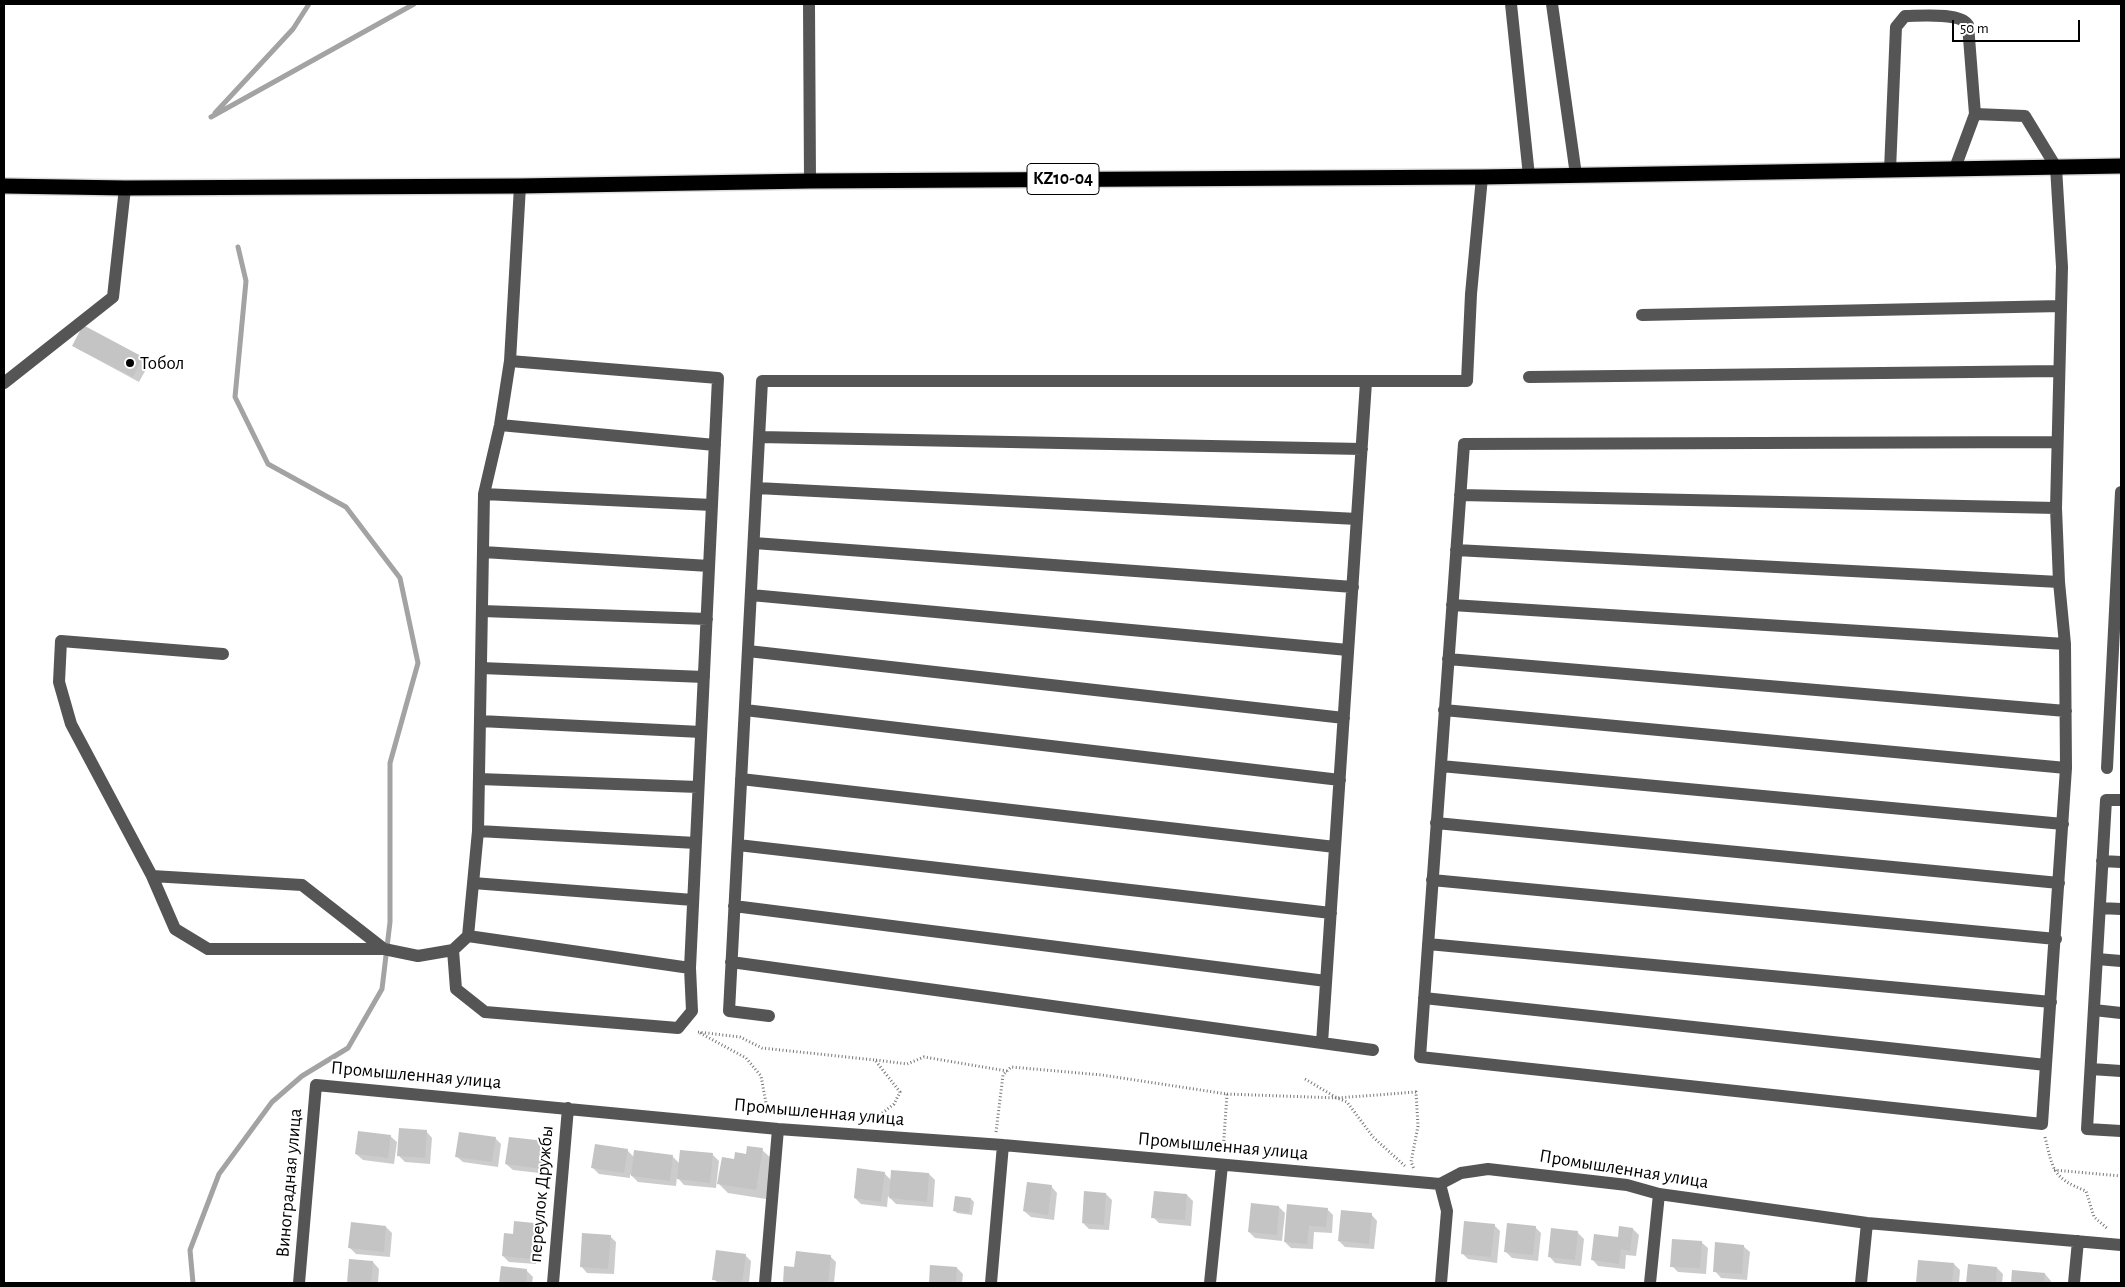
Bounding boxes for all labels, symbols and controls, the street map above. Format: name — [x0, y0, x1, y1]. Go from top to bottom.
scale bar — [1955, 10, 2082, 42]
text: 50 m — [1960, 21, 1989, 36]
road number: KZ10-04 — [1027, 163, 1099, 194]
place label: Тобол — [140, 352, 184, 374]
marker: Тобол — [124, 357, 136, 369]
street label: Промышленная улица — [330, 1056, 502, 1094]
street label: Промышленная улица — [733, 1093, 905, 1131]
street label: Виноградная улица — [271, 1107, 307, 1259]
street label: переулок Дружбы — [524, 1124, 558, 1264]
street label: Промышленная улица — [1137, 1127, 1309, 1165]
street label: Промышленная улица — [1538, 1144, 1710, 1194]

